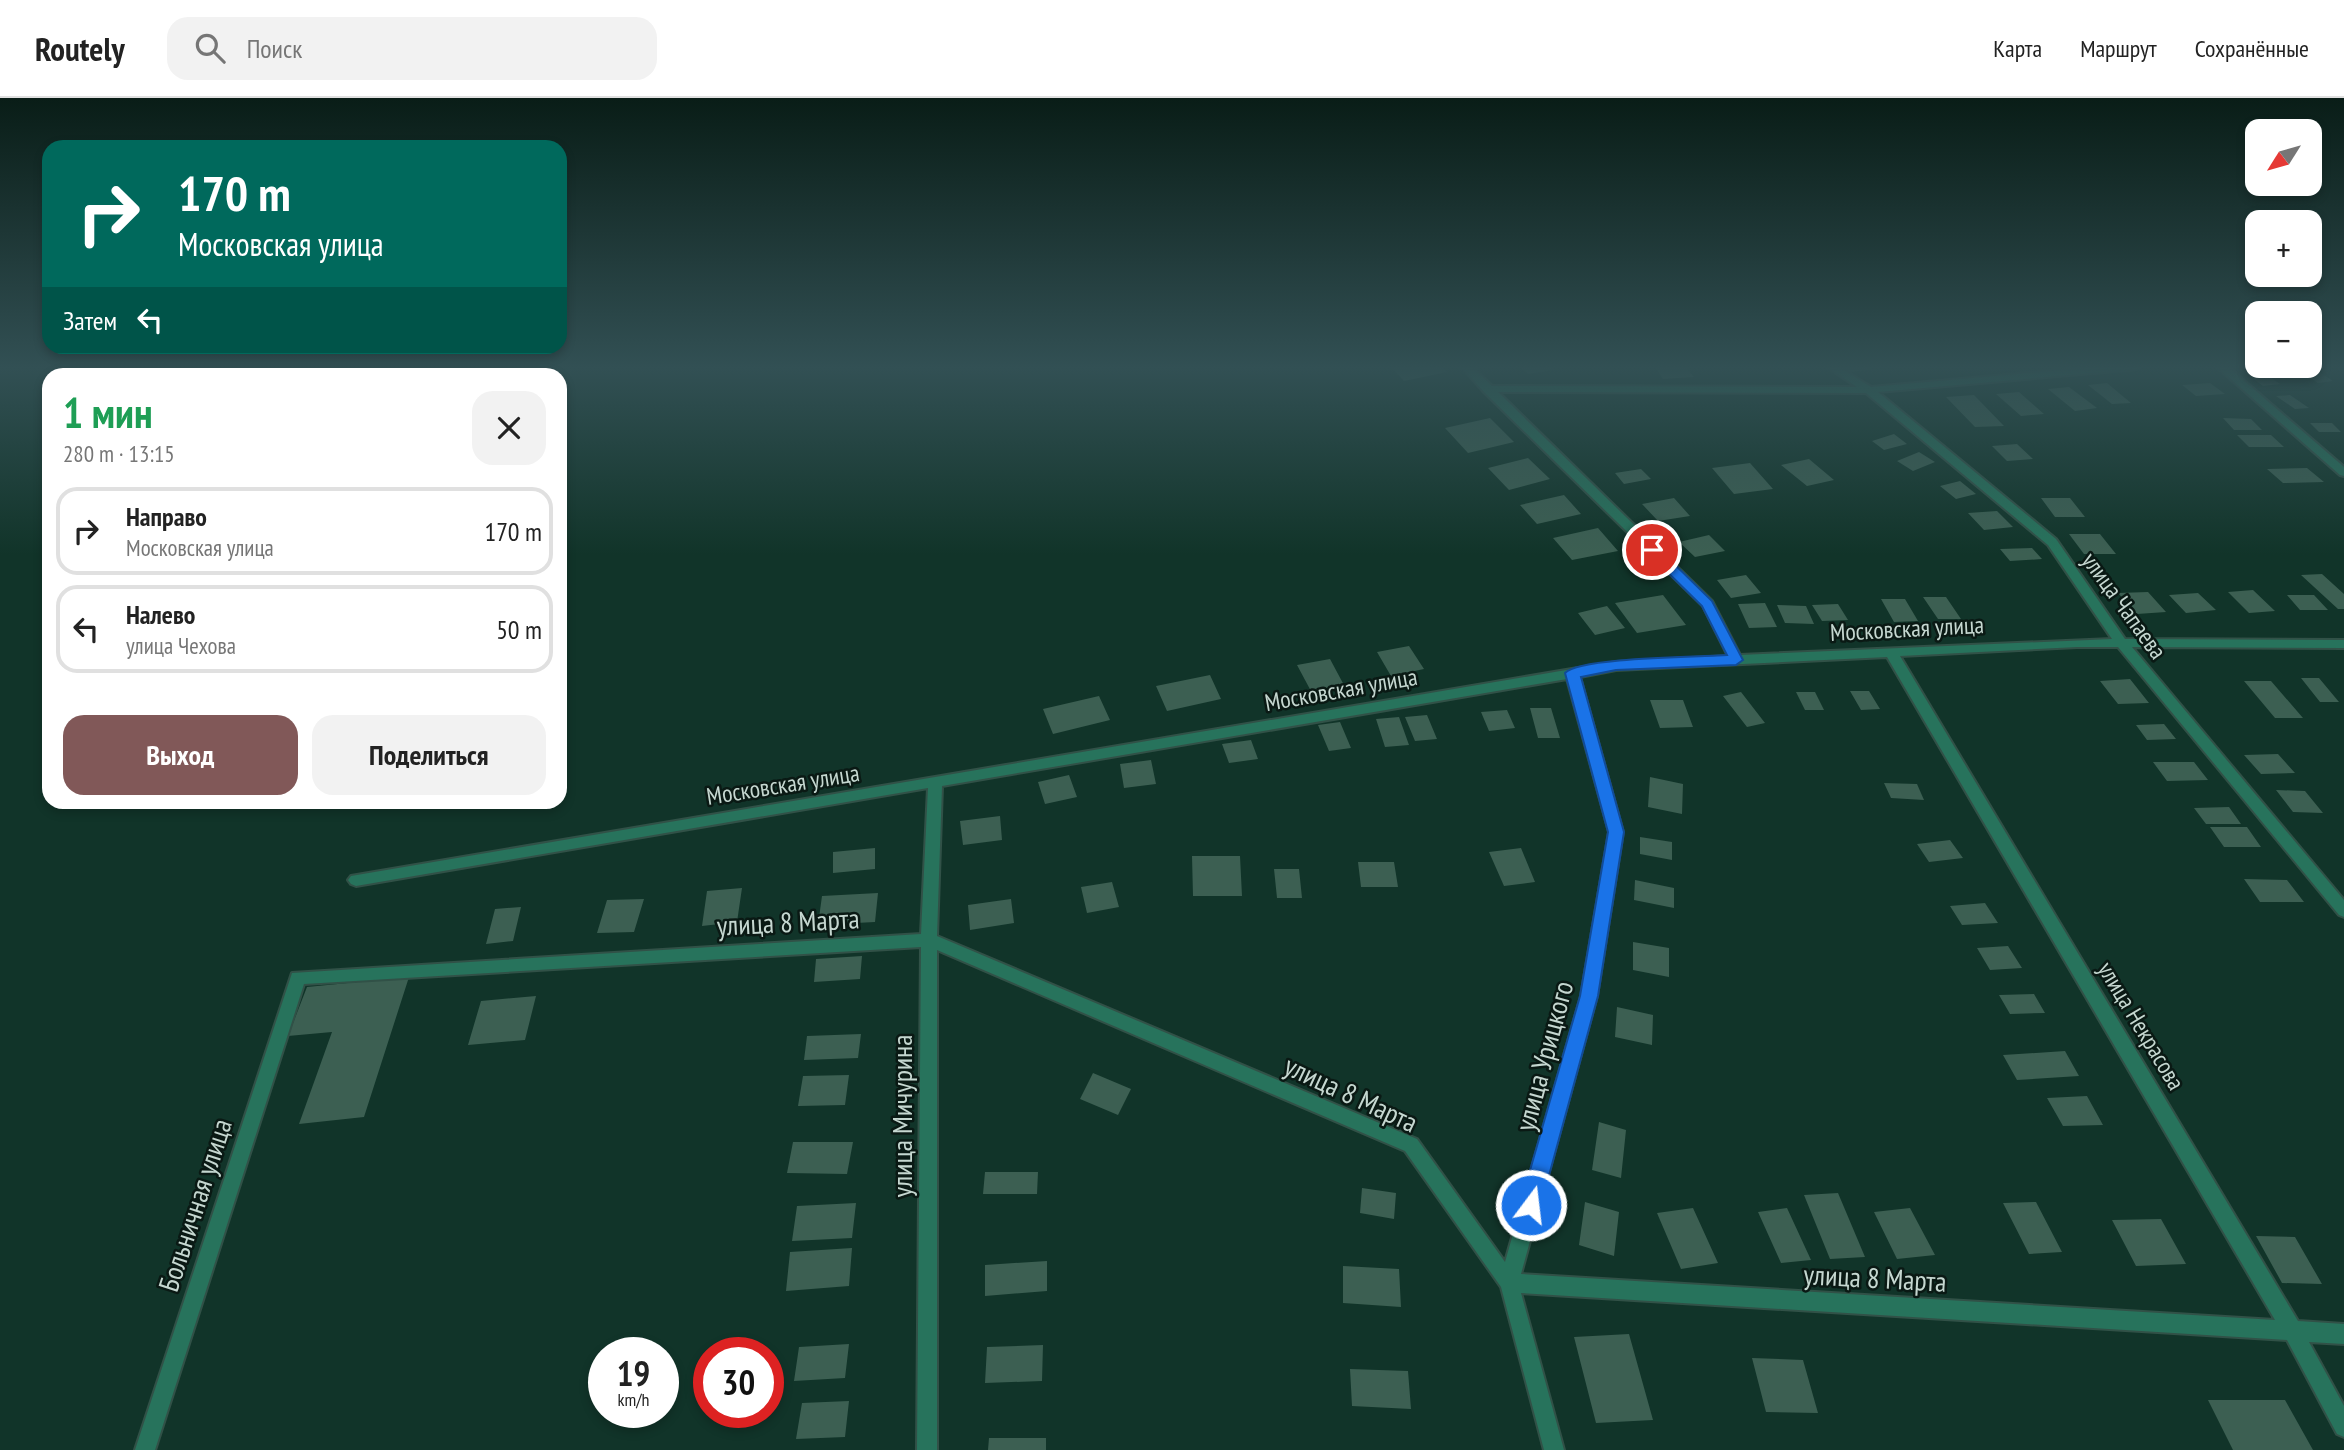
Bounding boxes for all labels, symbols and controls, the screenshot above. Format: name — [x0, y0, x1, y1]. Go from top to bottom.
search box — [167, 17, 657, 80]
text: Routely — [35, 27, 125, 70]
icon: search — [191, 29, 229, 67]
text: Поиск — [247, 32, 302, 65]
text: Карта — [1993, 33, 2042, 64]
text: Маршрут — [2080, 33, 2157, 64]
text: Сохранённые — [2195, 33, 2309, 64]
north arrow — [2245, 119, 2322, 196]
map controls — [2245, 119, 2322, 378]
text: 170 m — [178, 161, 291, 225]
icon: right — [63, 168, 154, 259]
button: + — [2245, 210, 2322, 287]
text: Московская улица — [178, 223, 384, 265]
icon: left — [131, 301, 169, 339]
button: − — [2245, 301, 2322, 378]
text: Затем — [63, 304, 117, 337]
text: 1 мин — [63, 385, 153, 440]
button: close — [472, 391, 546, 465]
text: 280 m · 13:15 — [63, 439, 175, 468]
text: Направо — [126, 500, 207, 533]
icon: right — [67, 512, 105, 550]
text: 170 m — [484, 515, 542, 548]
pin — [1622, 520, 1682, 580]
icon: arrive — [1633, 531, 1671, 569]
text: Московская улица — [126, 533, 274, 562]
street label: улица Чапаева — [2075, 546, 2174, 665]
text: Налево — [126, 598, 195, 631]
street label: Московская улица — [1829, 609, 1985, 648]
icon: left — [67, 610, 105, 648]
text: 50 m — [496, 613, 542, 646]
text: улица Чехова — [126, 631, 236, 660]
street label: Московская улица — [1262, 661, 1420, 718]
button: Выход — [63, 715, 298, 795]
button: Поделиться — [312, 715, 546, 795]
street label: Московская улица — [704, 757, 862, 812]
street label: улица 8 Марта — [716, 899, 860, 944]
street label: улица Некрасова — [2091, 956, 2192, 1096]
street label: улица Урицкого — [1506, 977, 1581, 1135]
street label: улица Мичурина — [883, 1035, 920, 1197]
street label: улица 8 Марта — [1279, 1047, 1424, 1141]
street label: Больничная улица — [149, 1114, 240, 1296]
position arrow — [1494, 1168, 1568, 1242]
street label: улица 8 Марта — [1803, 1255, 1947, 1300]
speed limit sign: 30 — [693, 1337, 784, 1428]
text: 19 — [617, 1350, 650, 1396]
text: km/h — [618, 1388, 649, 1411]

